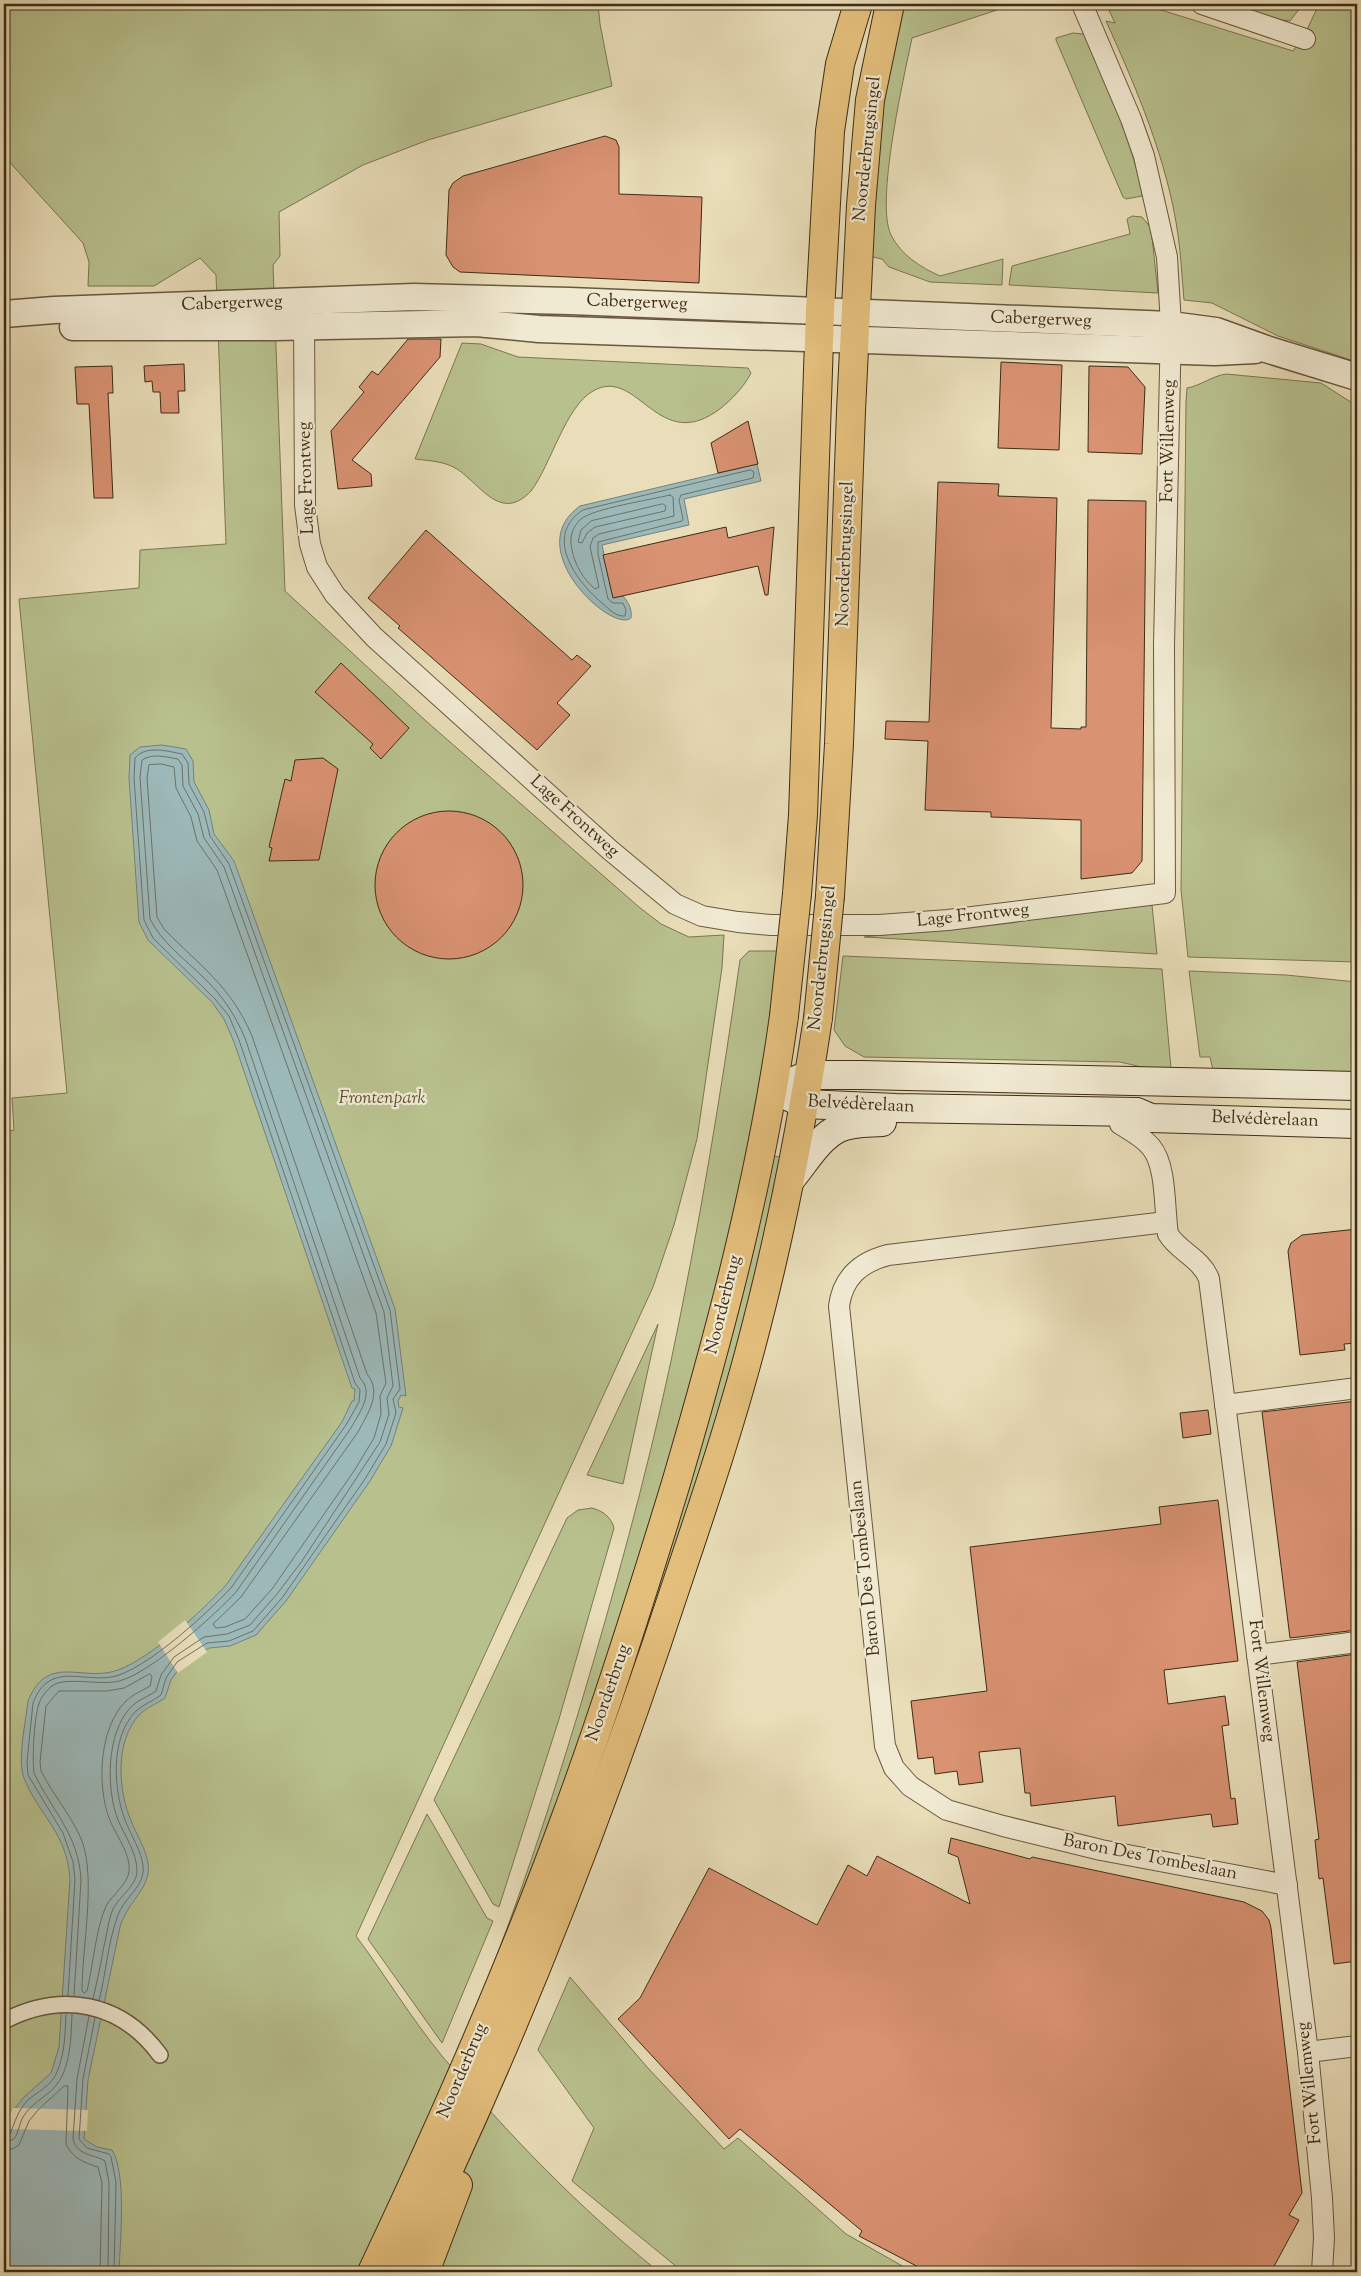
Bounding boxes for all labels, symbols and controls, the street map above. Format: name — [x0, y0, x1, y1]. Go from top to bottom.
street label: Noorderbrugsingel — [847, 75, 889, 223]
street label: Cabergerweg — [586, 288, 688, 318]
street label: Cabergerweg — [181, 289, 283, 319]
street label: Cabergerweg — [990, 305, 1092, 335]
street label: Fort Willemweg — [1155, 379, 1183, 503]
street label: Lage Frontweg — [292, 421, 322, 535]
street label: Noorderbrugsingel — [830, 481, 862, 627]
street label: Lage Frontweg — [523, 770, 625, 865]
street label: Noorderbrugsingel — [802, 884, 844, 1032]
street label: Lage Frontweg — [916, 897, 1031, 935]
park label: Frontenpark — [338, 1086, 426, 1112]
street label: Belvédèrelaan — [807, 1089, 916, 1121]
street label: Belvédèrelaan — [1211, 1105, 1319, 1135]
street label: Noorderbrug — [699, 1253, 749, 1357]
street label: Baron Des Tombeslaan — [844, 1478, 888, 1657]
street label: Fort Willemweg — [1241, 1618, 1281, 1744]
street label: Noorderbrug — [580, 1641, 638, 1745]
street label: Baron Des Tombeslaan — [1061, 1828, 1240, 1888]
street label: Noorderbrug — [431, 2019, 495, 2123]
street label: Fort Willemweg — [1291, 2020, 1329, 2146]

